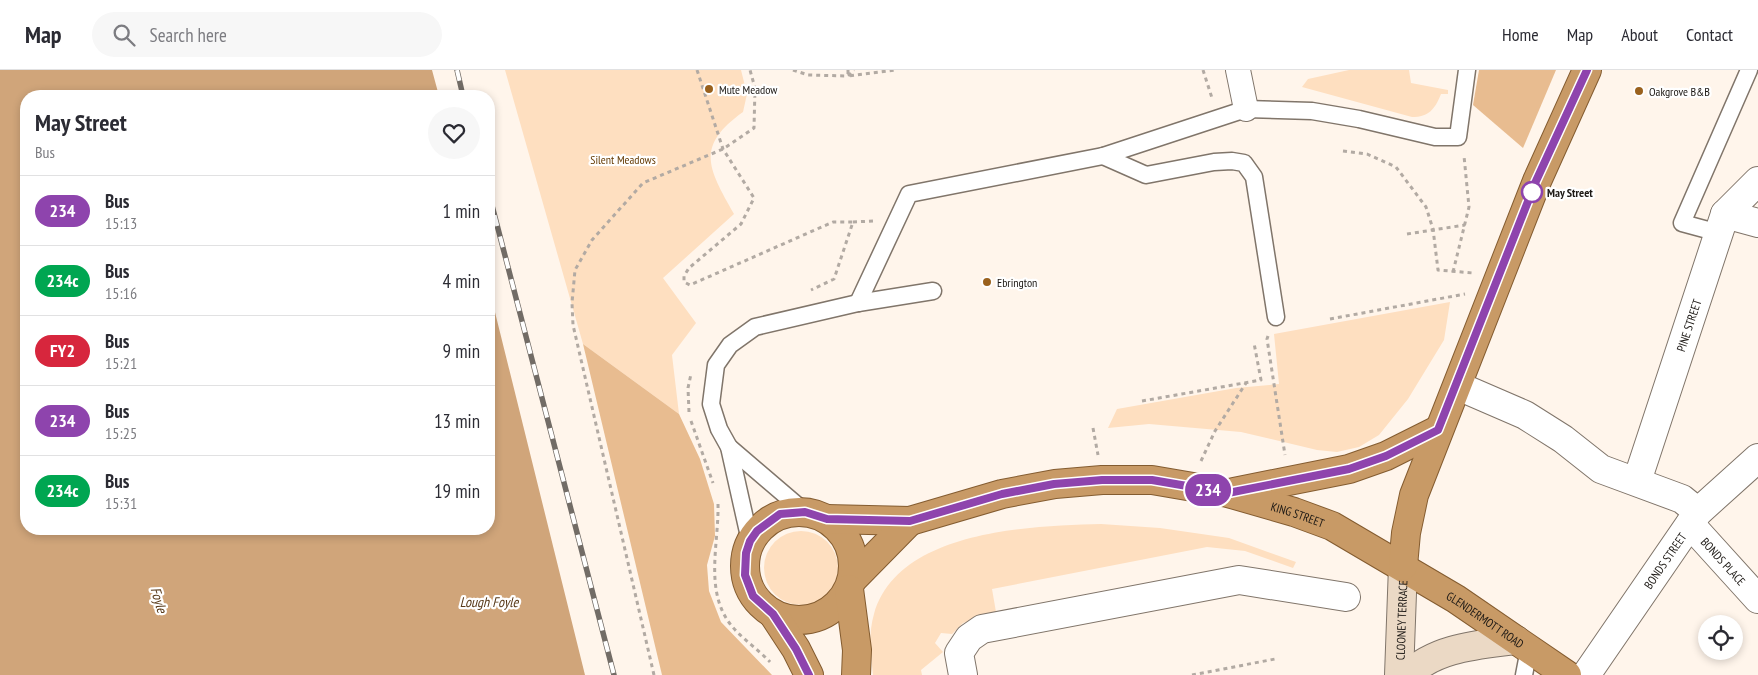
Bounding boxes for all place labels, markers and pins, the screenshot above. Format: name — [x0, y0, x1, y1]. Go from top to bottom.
place label: Mute Meadow — [719, 82, 778, 97]
marker: Mute Meadow — [703, 83, 715, 95]
place label: Oakgrove B&B — [1649, 84, 1710, 99]
marker: Oakgrove B&B — [1633, 85, 1645, 97]
marker: May Street — [1521, 181, 1543, 203]
place label: May Street — [1547, 185, 1593, 200]
place label: Ebrington — [997, 275, 1037, 290]
marker: Ebrington — [981, 276, 993, 288]

